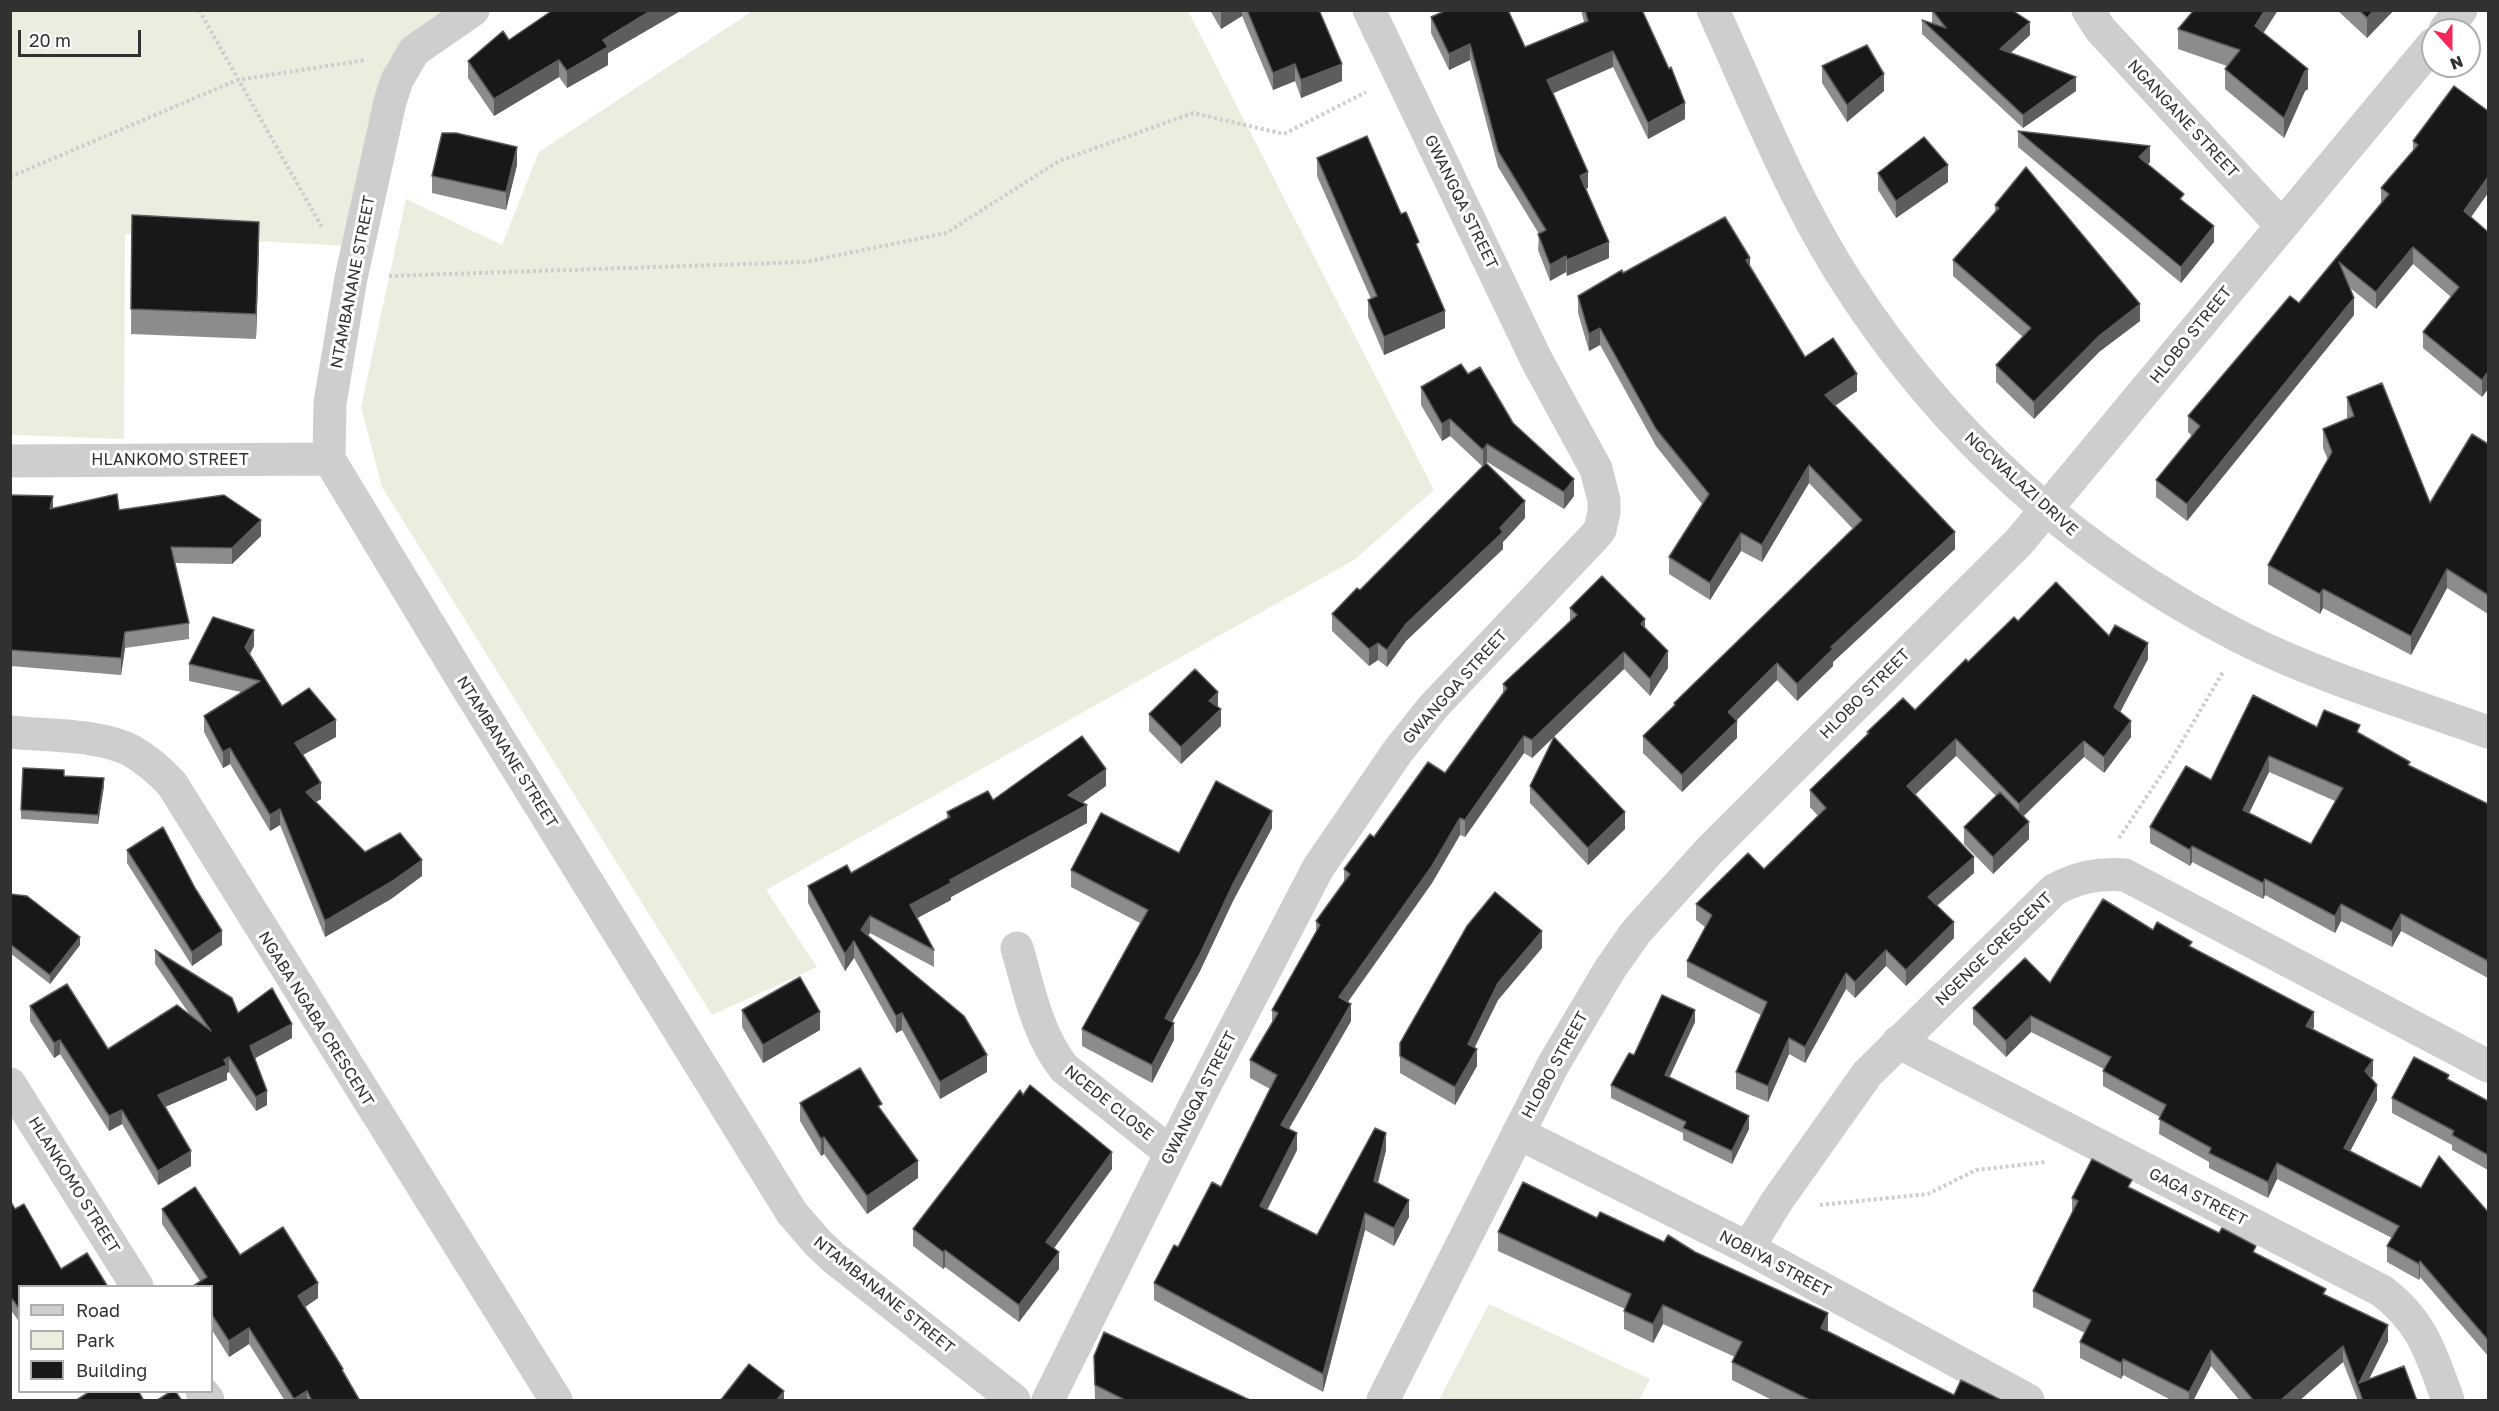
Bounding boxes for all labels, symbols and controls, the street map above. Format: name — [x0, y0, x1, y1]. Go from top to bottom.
scale bar — [21, 18, 144, 56]
north arrow — [2421, 18, 2481, 78]
text: 20 m — [29, 29, 71, 51]
text: N — [2447, 51, 2466, 74]
street label: NGANGANE STREET — [2123, 56, 2243, 182]
street label: GWANGQA STREET — [1420, 132, 1502, 272]
street label: NTAMBANANE STREET — [327, 194, 379, 370]
street label: HLOBO STREET — [2146, 283, 2236, 387]
street label: NGCWALAZI DRIVE — [1960, 428, 2082, 540]
street label: HLANKOMO STREET — [91, 450, 249, 470]
street label: GWANGQA STREET — [1399, 626, 1511, 748]
street label: HLOBO STREET — [1816, 645, 1914, 743]
street label: NTAMBANANE STREET — [452, 672, 562, 832]
street label: NGENGE CRESCENT — [1932, 888, 2056, 1010]
street label: NGABA NGABA CRESCENT — [254, 928, 378, 1110]
street label: HLOBO STREET — [1518, 1008, 1592, 1122]
street label: GWANGQA STREET — [1157, 1028, 1241, 1168]
street label: NCEDE CLOSE — [1061, 1061, 1157, 1145]
street label: HLANKOMO STREET — [24, 1113, 124, 1257]
street label: GAGA STREET — [2146, 1164, 2250, 1230]
street label: NOBIYA STREET — [1716, 1227, 1834, 1301]
street label: NTAMBANANE STREET — [810, 1232, 958, 1358]
legend — [18, 1285, 213, 1393]
text: Road — [76, 1299, 120, 1321]
text: Park — [76, 1329, 115, 1351]
text: Building — [76, 1359, 147, 1381]

